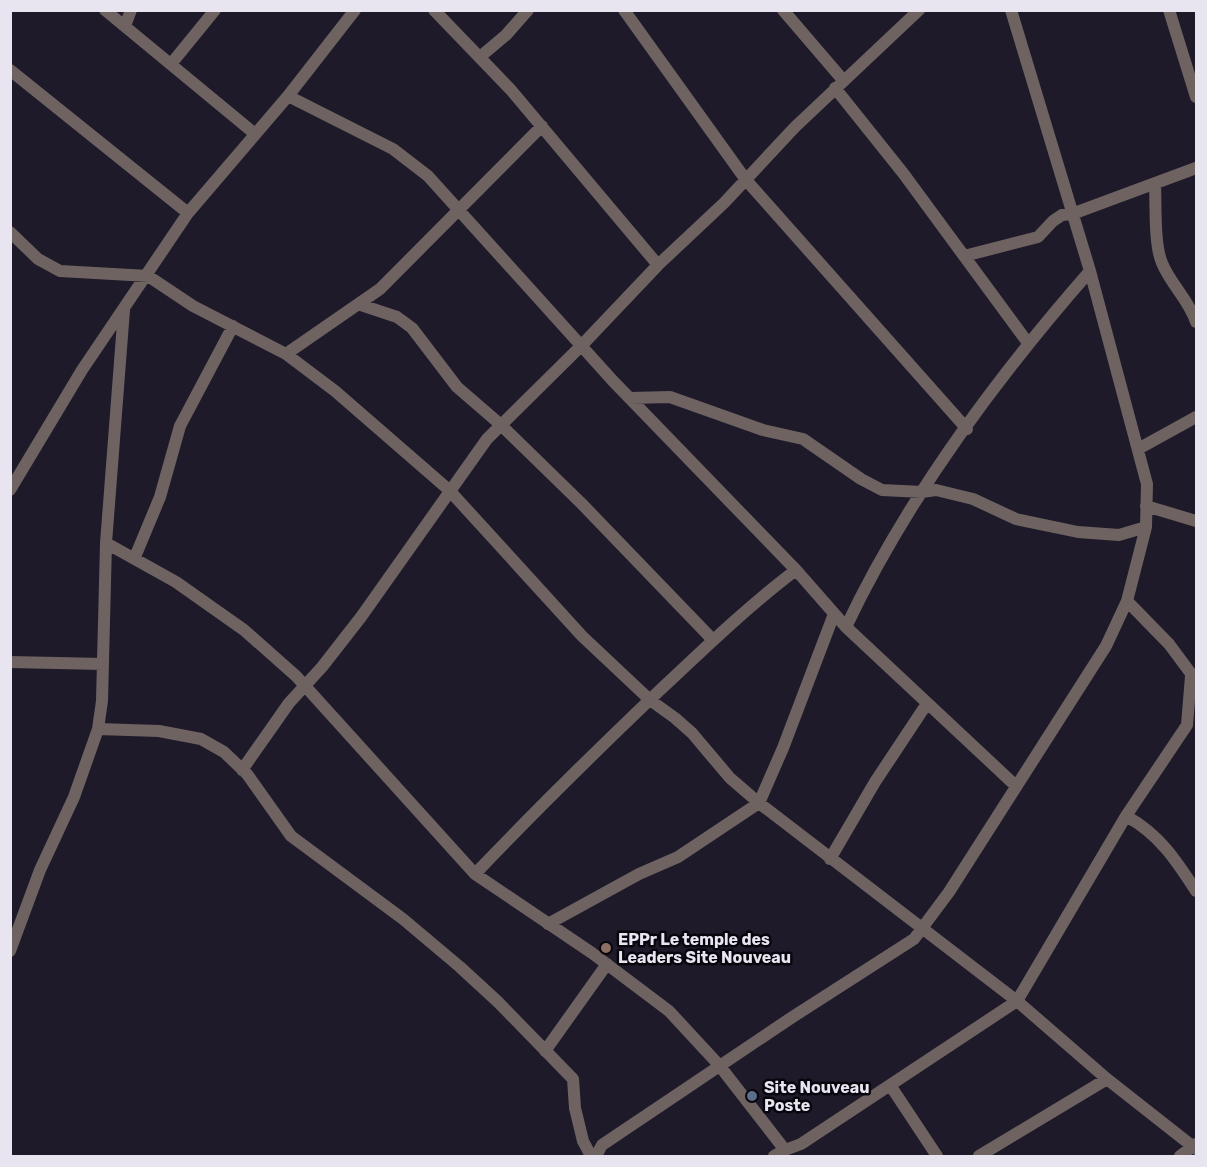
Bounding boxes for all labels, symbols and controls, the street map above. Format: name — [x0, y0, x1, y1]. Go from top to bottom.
place label: EPPr Le temple des Leaders Site Nouveau — [618, 930, 791, 967]
marker: EPPr Le temple des Leaders Site Nouveau — [599, 941, 613, 955]
place label: Site Nouveau Poste — [764, 1078, 870, 1115]
marker: Site Nouveau Poste — [745, 1089, 759, 1103]

